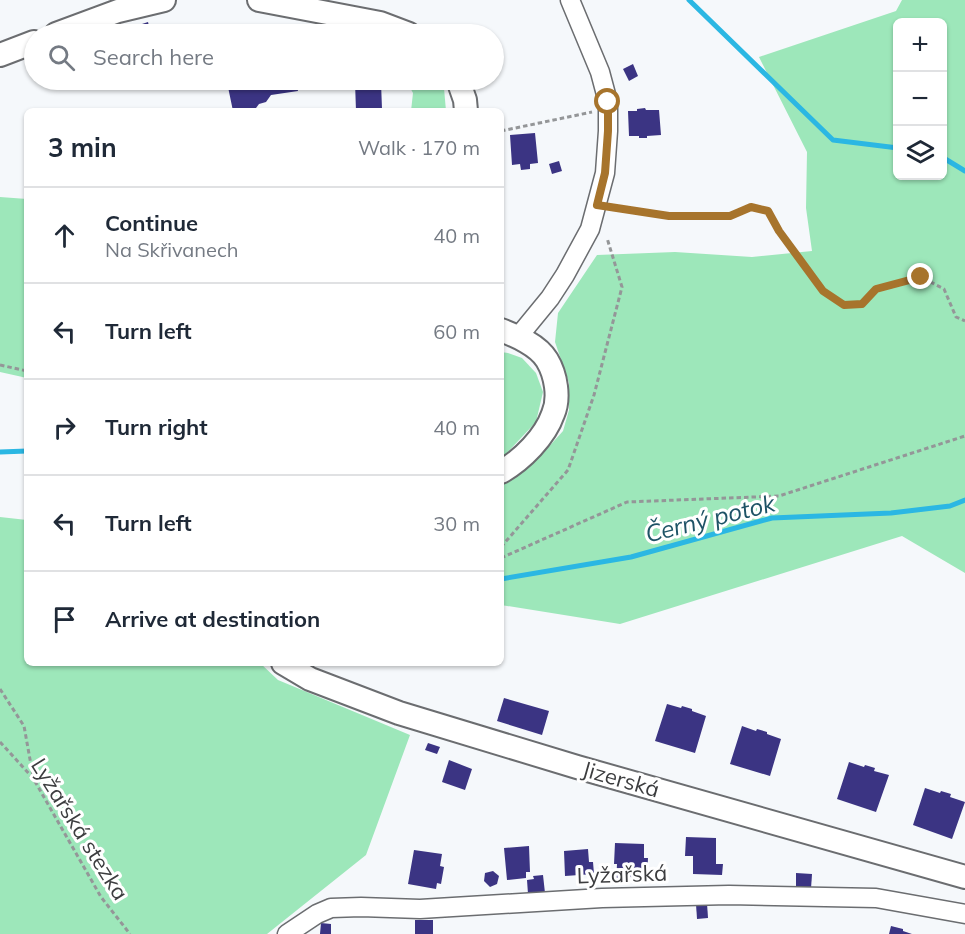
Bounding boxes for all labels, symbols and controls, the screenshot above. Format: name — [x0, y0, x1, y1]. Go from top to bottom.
map controls — [893, 18, 947, 180]
button: + — [893, 18, 947, 72]
search box — [24, 24, 504, 90]
icon: search — [45, 41, 78, 74]
text: Search here — [93, 43, 214, 71]
button: − — [893, 72, 947, 126]
route start — [594, 88, 620, 114]
button: layers — [893, 126, 947, 180]
text: 3 min — [48, 131, 117, 164]
text: Walk · 170 m — [358, 135, 480, 160]
text: Continue — [105, 209, 198, 237]
icon: ahead — [48, 219, 81, 252]
text: 40 m — [433, 223, 480, 248]
text: Na Skřivanech — [105, 237, 239, 262]
route end — [907, 263, 933, 289]
icon: left — [48, 315, 81, 348]
text: Turn left — [105, 317, 192, 345]
text: 60 m — [433, 319, 480, 344]
icon: right — [48, 411, 81, 444]
text: Turn right — [105, 413, 208, 441]
text: 40 m — [433, 415, 480, 440]
water label: Černý potok — [642, 487, 779, 549]
icon: left — [48, 507, 81, 540]
text: Turn left — [105, 509, 192, 537]
text: 30 m — [433, 511, 480, 536]
icon: arrive — [48, 603, 81, 636]
text: Arrive at destination — [105, 605, 320, 633]
street label: Lyžařská stezka — [25, 753, 135, 905]
street label: Jizerská — [579, 755, 663, 803]
street label: Lyžařská — [576, 858, 668, 890]

